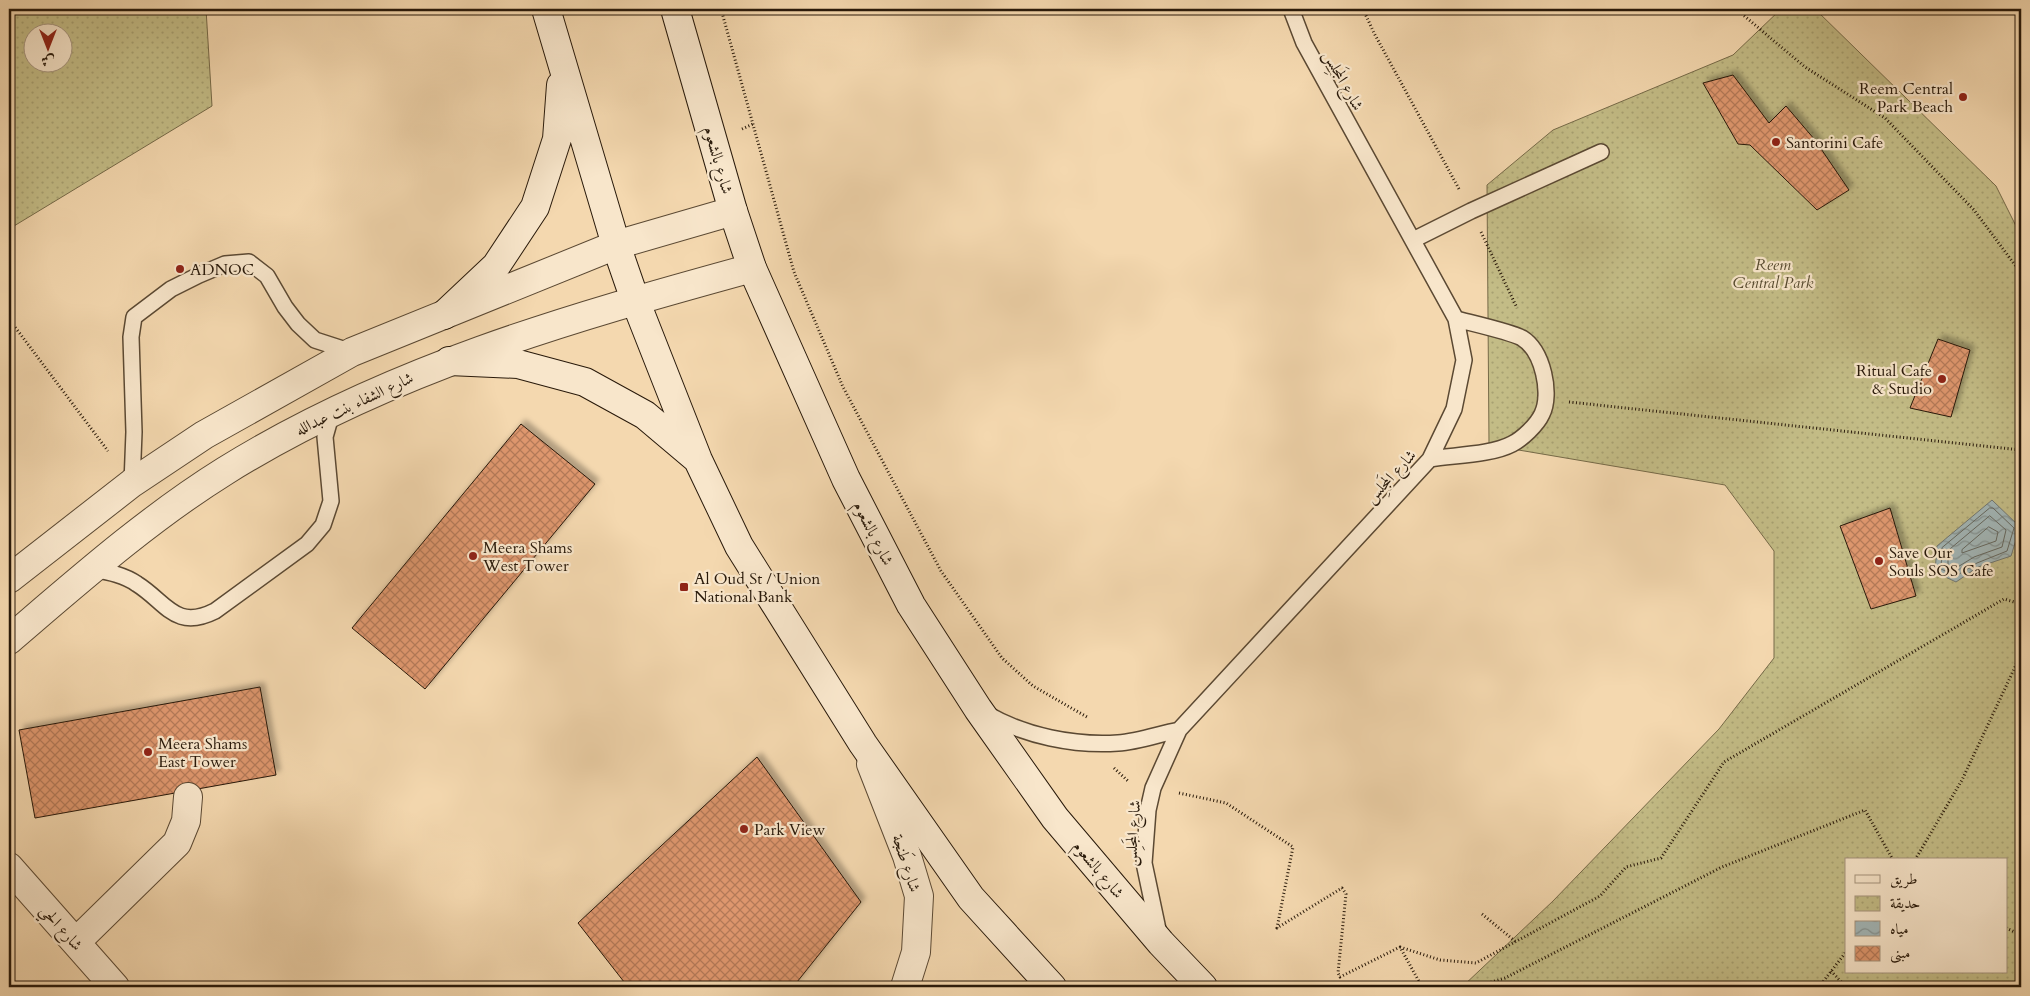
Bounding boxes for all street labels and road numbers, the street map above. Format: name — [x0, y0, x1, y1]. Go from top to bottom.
street label: شارع المَجلِس — [1316, 46, 1370, 116]
street label: شارع بالشعوم — [695, 124, 738, 197]
street label: شارع الشفاء بنت عبدالله — [292, 367, 418, 443]
street label: شارع المَجلِس — [1359, 444, 1423, 510]
street label: شارع بالشعوم — [845, 498, 899, 571]
street label: شارع المَجلِس — [1119, 799, 1148, 867]
street label: شارع طَنجة — [884, 831, 927, 896]
street label: شارع بالشعوم — [1065, 836, 1129, 905]
street label: شارع الحي — [32, 900, 88, 958]

